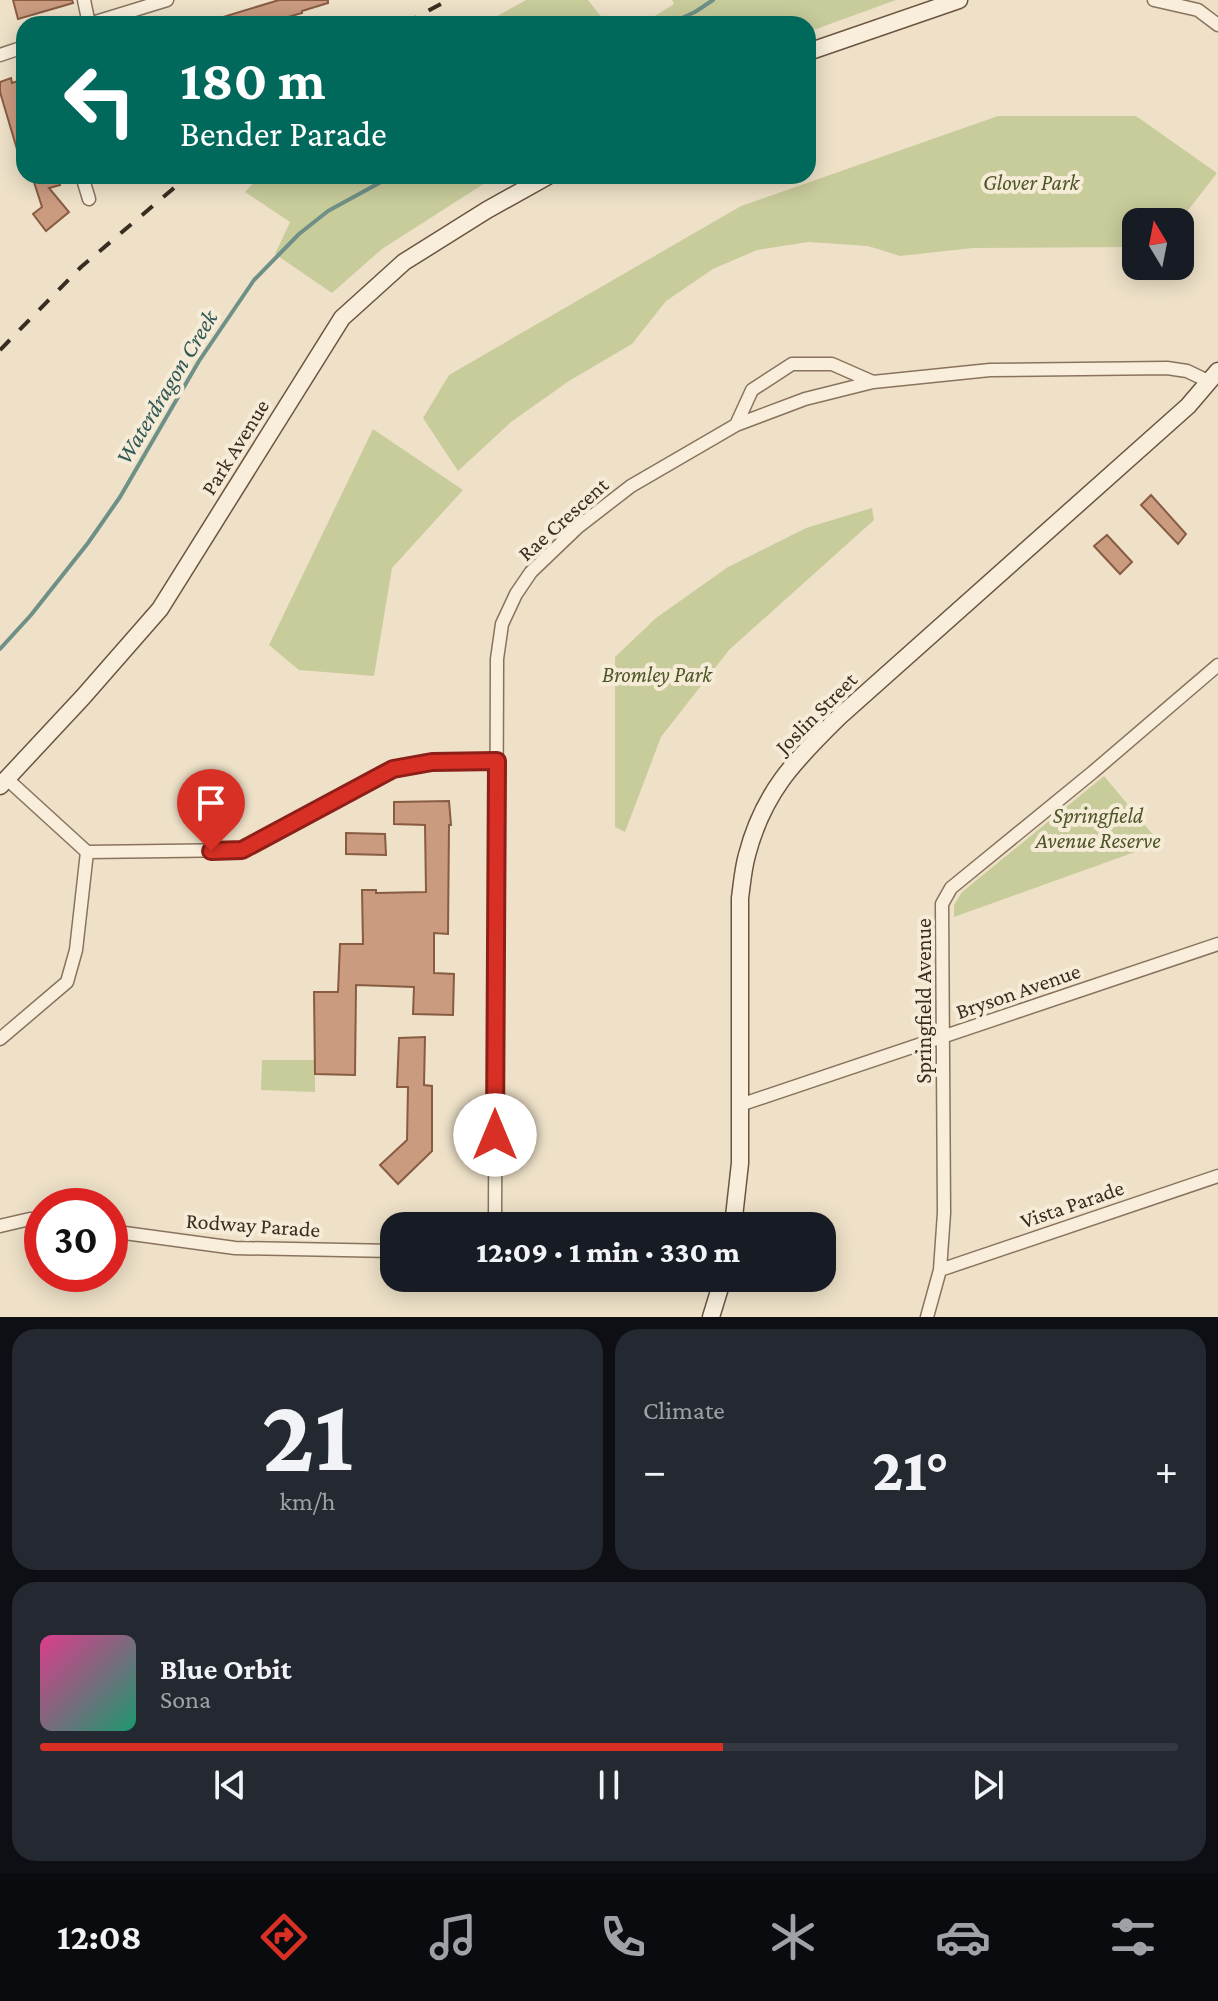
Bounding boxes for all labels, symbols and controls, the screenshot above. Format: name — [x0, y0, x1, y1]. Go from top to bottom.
icon: left — [48, 48, 152, 152]
text: 180 m — [180, 49, 326, 111]
text: Bender Parade — [180, 114, 387, 154]
park label: Glover Park — [983, 170, 1080, 195]
north arrow — [1122, 208, 1194, 280]
map controls — [1122, 208, 1194, 280]
water label: Waterdragon Creek — [109, 304, 223, 469]
street label: Park Avenue — [196, 395, 274, 499]
street label: Rae Crescent — [513, 472, 614, 566]
park label: Bromley Park — [602, 662, 713, 687]
street label: Joslin Street — [769, 667, 862, 760]
pin — [177, 769, 245, 851]
icon: arrive — [189, 781, 233, 825]
park label: Springfield Avenue Reserve — [1034, 803, 1161, 853]
street label: Springfield Avenue — [911, 918, 936, 1084]
street label: Bryson Avenue — [952, 958, 1084, 1024]
position arrow — [453, 1093, 537, 1177]
street label: Vista Parade — [1017, 1175, 1127, 1233]
speed limit sign: 30 — [24, 1188, 128, 1292]
street label: Rodway Parade — [185, 1208, 321, 1242]
text: 12:09 · 1 min · 330 m — [476, 1235, 740, 1268]
text: 21 — [262, 1377, 353, 1492]
text: Climate — [643, 1396, 725, 1425]
text: 21° — [872, 1436, 949, 1503]
text: − — [643, 1446, 666, 1494]
text: + — [1155, 1446, 1178, 1494]
text: km/h — [279, 1487, 336, 1516]
text: Blue Orbit — [160, 1652, 291, 1685]
text: Sona — [160, 1685, 211, 1714]
icon: previous — [208, 1763, 252, 1807]
icon: pause — [587, 1763, 631, 1807]
icon: next — [966, 1763, 1010, 1807]
icon: directions — [256, 1909, 312, 1965]
icon: music — [425, 1909, 481, 1965]
icon: phone — [595, 1909, 651, 1965]
icon: climate — [765, 1909, 821, 1965]
icon: car — [935, 1909, 991, 1965]
icon: filters — [1105, 1909, 1161, 1965]
text: 12:08 — [57, 1917, 142, 1957]

